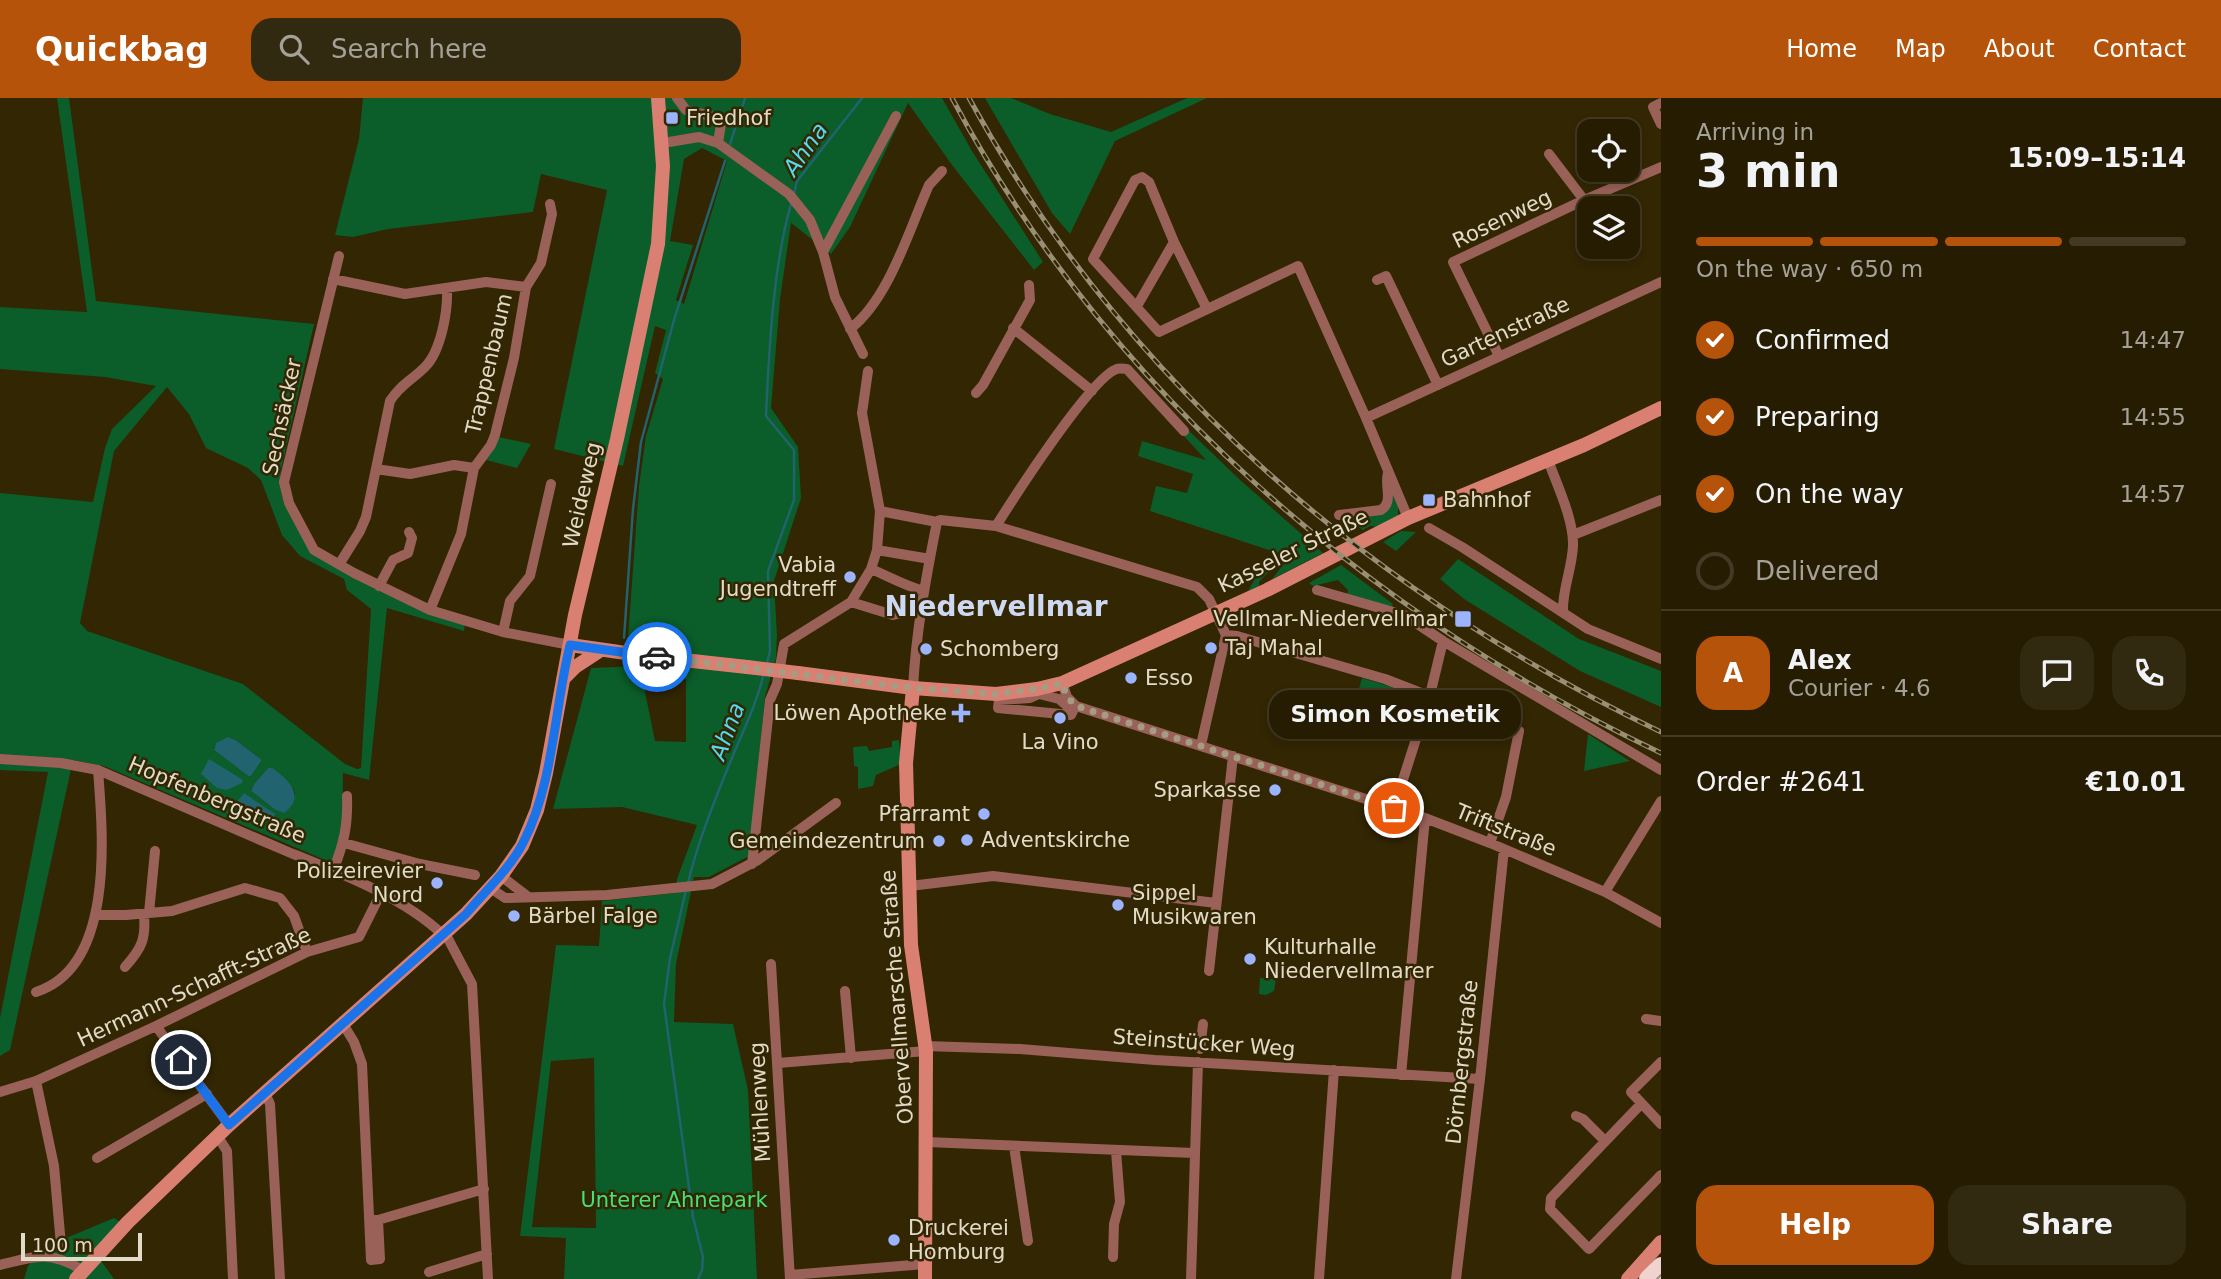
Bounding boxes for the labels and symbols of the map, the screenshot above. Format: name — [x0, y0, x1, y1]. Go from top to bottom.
place label: Friedhof — [686, 106, 771, 130]
marker: Friedhof — [664, 110, 680, 126]
water label: Ahna — [776, 117, 833, 182]
street label: Rosenweg — [1449, 185, 1555, 253]
street label: Trappenbaum — [461, 291, 517, 438]
street label: Gartenstraße — [1437, 292, 1573, 372]
street label: Sechsäcker — [258, 356, 306, 478]
street label: Weideweg — [558, 440, 606, 550]
place label: Bahnhof — [1443, 488, 1531, 512]
marker: Bahnhof — [1421, 492, 1437, 508]
street label: Kasseler Straße — [1214, 504, 1372, 598]
place label: Vabia Jugendtreff — [718, 553, 837, 601]
marker: Vabia Jugendtreff — [842, 569, 858, 585]
district label: Niedervellmar — [884, 590, 1108, 623]
place label: Vellmar-Niedervellmar — [1213, 607, 1447, 631]
marker: Vellmar-Niedervellmar — [1453, 609, 1473, 629]
courier — [622, 622, 692, 692]
place label: Taj Mahal — [1224, 636, 1323, 660]
place label: Schomberg — [940, 637, 1059, 661]
marker: Taj Mahal — [1203, 640, 1219, 656]
marker: Schomberg — [918, 641, 934, 657]
place label: Esso — [1145, 666, 1193, 690]
marker: Esso — [1123, 670, 1139, 686]
callout: Simon Kosmetik — [1268, 689, 1520, 738]
water label: Ahna — [704, 699, 750, 765]
place label: Löwen Apotheke — [773, 701, 947, 725]
marker: Löwen Apotheke — [953, 705, 969, 721]
marker: La Vino — [1052, 710, 1068, 726]
place label: La Vino — [1021, 730, 1099, 754]
street label: Hopfenbergstraße — [125, 752, 309, 848]
place label: Sparkasse — [1153, 778, 1261, 802]
pin — [1364, 778, 1424, 838]
marker: Sparkasse — [1267, 782, 1283, 798]
street label: Triftstraße — [1451, 799, 1560, 861]
place label: Pfarramt — [879, 802, 970, 826]
marker: Pfarramt — [976, 806, 992, 822]
place label: Adventskirche — [981, 828, 1130, 852]
place label: Gemeindezentrum — [729, 829, 925, 853]
marker: Adventskirche — [959, 832, 975, 848]
marker: Gemeindezentrum — [931, 833, 947, 849]
place label: Polizeirevier Nord — [296, 859, 423, 907]
street label: Obervellmarsche Straße — [876, 869, 918, 1125]
marker: Polizeirevier Nord — [429, 875, 445, 891]
place label: Sippel Musikwaren — [1132, 881, 1257, 929]
marker: Sippel Musikwaren — [1110, 897, 1126, 913]
place label: Bärbel Falge — [528, 904, 658, 928]
marker: Bärbel Falge — [506, 908, 522, 924]
street label: Hermann-Schafft-Straße — [73, 922, 315, 1052]
place label: Kulturhalle Niedervellmarer — [1264, 935, 1434, 983]
marker: Kulturhalle Niedervellmarer — [1242, 951, 1258, 967]
street label: Dörnbergstraße — [1441, 979, 1483, 1145]
street label: Steinstücker Weg — [1112, 1025, 1296, 1061]
pin — [151, 1030, 211, 1090]
street label: Mühlenweg — [745, 1041, 775, 1163]
park label: Unterer Ahnepark — [580, 1188, 768, 1212]
place label: Druckerei Homburg — [908, 1216, 1009, 1264]
scale bar — [21, 1230, 142, 1262]
marker: Druckerei Homburg — [886, 1232, 902, 1248]

